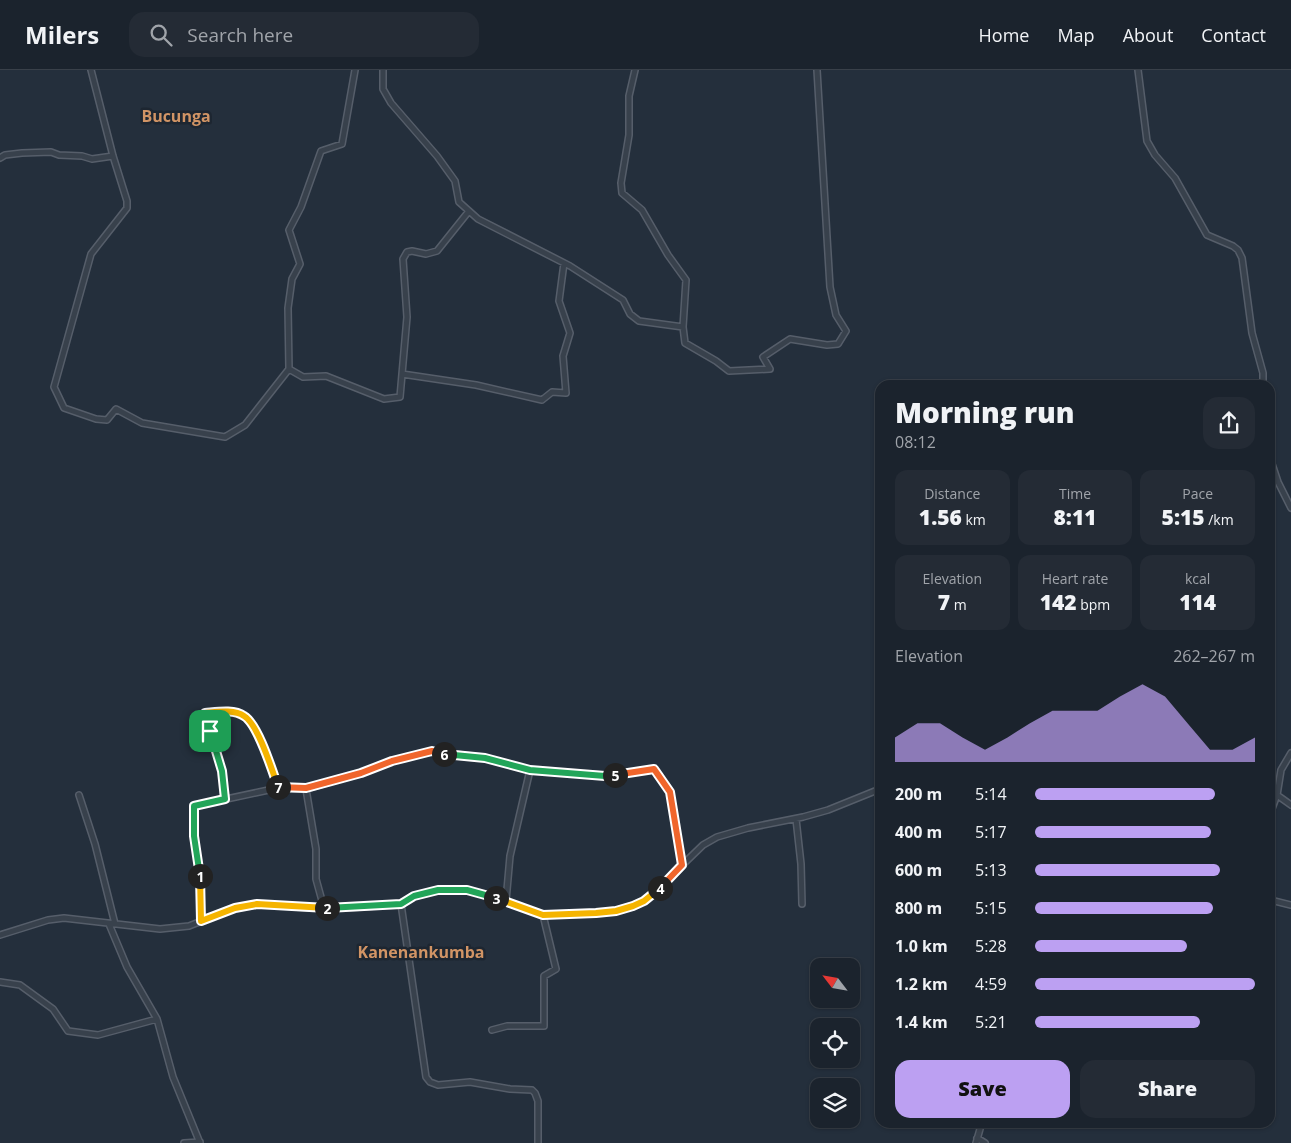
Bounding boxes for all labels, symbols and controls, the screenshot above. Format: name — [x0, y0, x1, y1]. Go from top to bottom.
search box — [129, 12, 479, 57]
text: Milers — [25, 18, 99, 51]
icon: search — [147, 21, 175, 49]
text: Search here — [187, 22, 293, 48]
text: Home — [979, 23, 1029, 47]
text: Map — [1057, 23, 1095, 47]
text: About — [1123, 23, 1173, 47]
text: Contact — [1201, 23, 1266, 47]
district label: Bucunga — [141, 105, 211, 127]
text: Morning run — [895, 393, 1075, 431]
button: share — [1203, 397, 1255, 449]
text: 08:12 — [895, 431, 936, 453]
text: Distance — [924, 484, 980, 503]
text: Time — [1059, 484, 1091, 503]
text: Pace — [1182, 484, 1213, 503]
text: 1.56 — [919, 503, 962, 531]
text: 8:11 — [1054, 503, 1096, 531]
text: 5:15 — [1162, 503, 1205, 531]
text: km — [962, 510, 986, 529]
text: /km — [1205, 510, 1234, 529]
text: Elevation — [923, 569, 982, 588]
text: Heart rate — [1042, 569, 1108, 588]
text: kcal — [1185, 569, 1210, 588]
text: 7 — [938, 588, 950, 616]
text: 142 — [1040, 588, 1077, 616]
text: 114 — [1179, 588, 1216, 616]
text: m — [950, 595, 967, 614]
text: bpm — [1077, 595, 1110, 614]
text: Elevation — [895, 645, 963, 667]
text: 262–267 m — [1173, 645, 1255, 667]
pin — [189, 710, 231, 752]
icon: arrive — [196, 717, 224, 745]
pin: 6 — [432, 742, 456, 766]
text: 6 — [440, 745, 449, 764]
pin: 5 — [602, 762, 628, 788]
text: 5 — [611, 766, 620, 785]
pin: 7 — [266, 774, 290, 800]
text: 7 — [274, 778, 283, 797]
text: 200 m — [895, 783, 942, 805]
text: 5:14 — [975, 783, 1007, 805]
text: 400 m — [895, 821, 942, 843]
text: 5:17 — [975, 821, 1007, 843]
text: 600 m — [895, 859, 942, 881]
text: 5:13 — [975, 859, 1007, 881]
pin: 1 — [188, 864, 212, 888]
text: 1 — [196, 867, 205, 886]
pin: 4 — [648, 876, 672, 900]
text: 4 — [656, 879, 665, 898]
pin: 3 — [484, 886, 508, 910]
text: 3 — [492, 889, 501, 908]
pin: 2 — [314, 896, 340, 920]
text: 800 m — [895, 897, 942, 919]
text: 5:15 — [975, 897, 1007, 919]
text: 2 — [323, 899, 332, 918]
text: 1.0 km — [895, 935, 948, 957]
text: 5:28 — [975, 935, 1007, 957]
district label: Kanenankumba — [358, 941, 484, 963]
north arrow — [810, 958, 860, 1008]
map controls — [810, 958, 860, 1128]
text: 1.2 km — [895, 973, 948, 995]
text: 4:59 — [975, 973, 1007, 995]
text: 1.4 km — [895, 1011, 948, 1033]
text: 5:21 — [975, 1011, 1007, 1033]
button: locate — [810, 1018, 860, 1068]
button: Save — [895, 1060, 1070, 1118]
button: Share — [1080, 1060, 1255, 1118]
button: layers — [810, 1078, 860, 1128]

